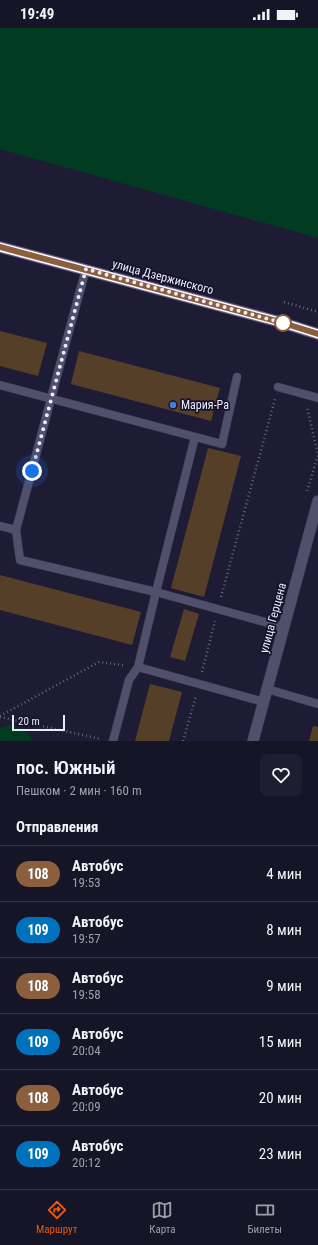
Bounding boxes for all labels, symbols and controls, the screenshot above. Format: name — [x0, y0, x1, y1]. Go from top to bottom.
text: 19:49 — [20, 5, 54, 23]
street label: улица Дзержинского — [111, 257, 215, 297]
unlabelled marker — [274, 314, 292, 332]
place label: Мария-Ра — [181, 398, 229, 412]
marker: Мария-Ра — [168, 400, 178, 410]
your location — [22, 461, 42, 481]
street label: улица Герцена — [257, 581, 289, 655]
scale bar — [12, 713, 65, 732]
text: 20 m — [18, 715, 40, 728]
button: heart — [260, 754, 302, 796]
text: пос. Южный — [16, 756, 115, 779]
text: Пешком · 2 мин · 160 m — [16, 783, 142, 798]
text: Отправления — [16, 818, 98, 836]
text: Автобус — [72, 857, 123, 875]
text: 4 мин — [266, 865, 302, 883]
text: 108 — [27, 866, 49, 882]
text: 19:53 — [72, 875, 101, 890]
text: Автобус — [72, 913, 123, 931]
text: 8 мин — [266, 921, 302, 939]
text: 109 — [27, 922, 49, 938]
text: 19:57 — [72, 931, 101, 946]
text: Автобус — [72, 969, 123, 987]
text: 9 мин — [266, 977, 302, 995]
text: 108 — [27, 978, 49, 994]
text: 19:58 — [72, 987, 101, 1002]
text: Автобус — [72, 1025, 123, 1043]
text: 15 мин — [259, 1033, 302, 1051]
text: 109 — [27, 1034, 49, 1050]
text: 20:04 — [72, 1043, 101, 1058]
text: Автобус — [72, 1081, 123, 1099]
text: 20 мин — [259, 1089, 302, 1107]
text: 108 — [27, 1090, 49, 1106]
text: 20:09 — [72, 1099, 101, 1114]
text: Автобус — [72, 1137, 123, 1155]
text: 23 мин — [259, 1145, 302, 1163]
text: 109 — [27, 1146, 49, 1162]
text: 20:12 — [72, 1155, 101, 1170]
tab: Маршрут — [36, 1199, 77, 1236]
tab: Карта — [149, 1199, 176, 1236]
tab: Билеты — [247, 1199, 282, 1236]

